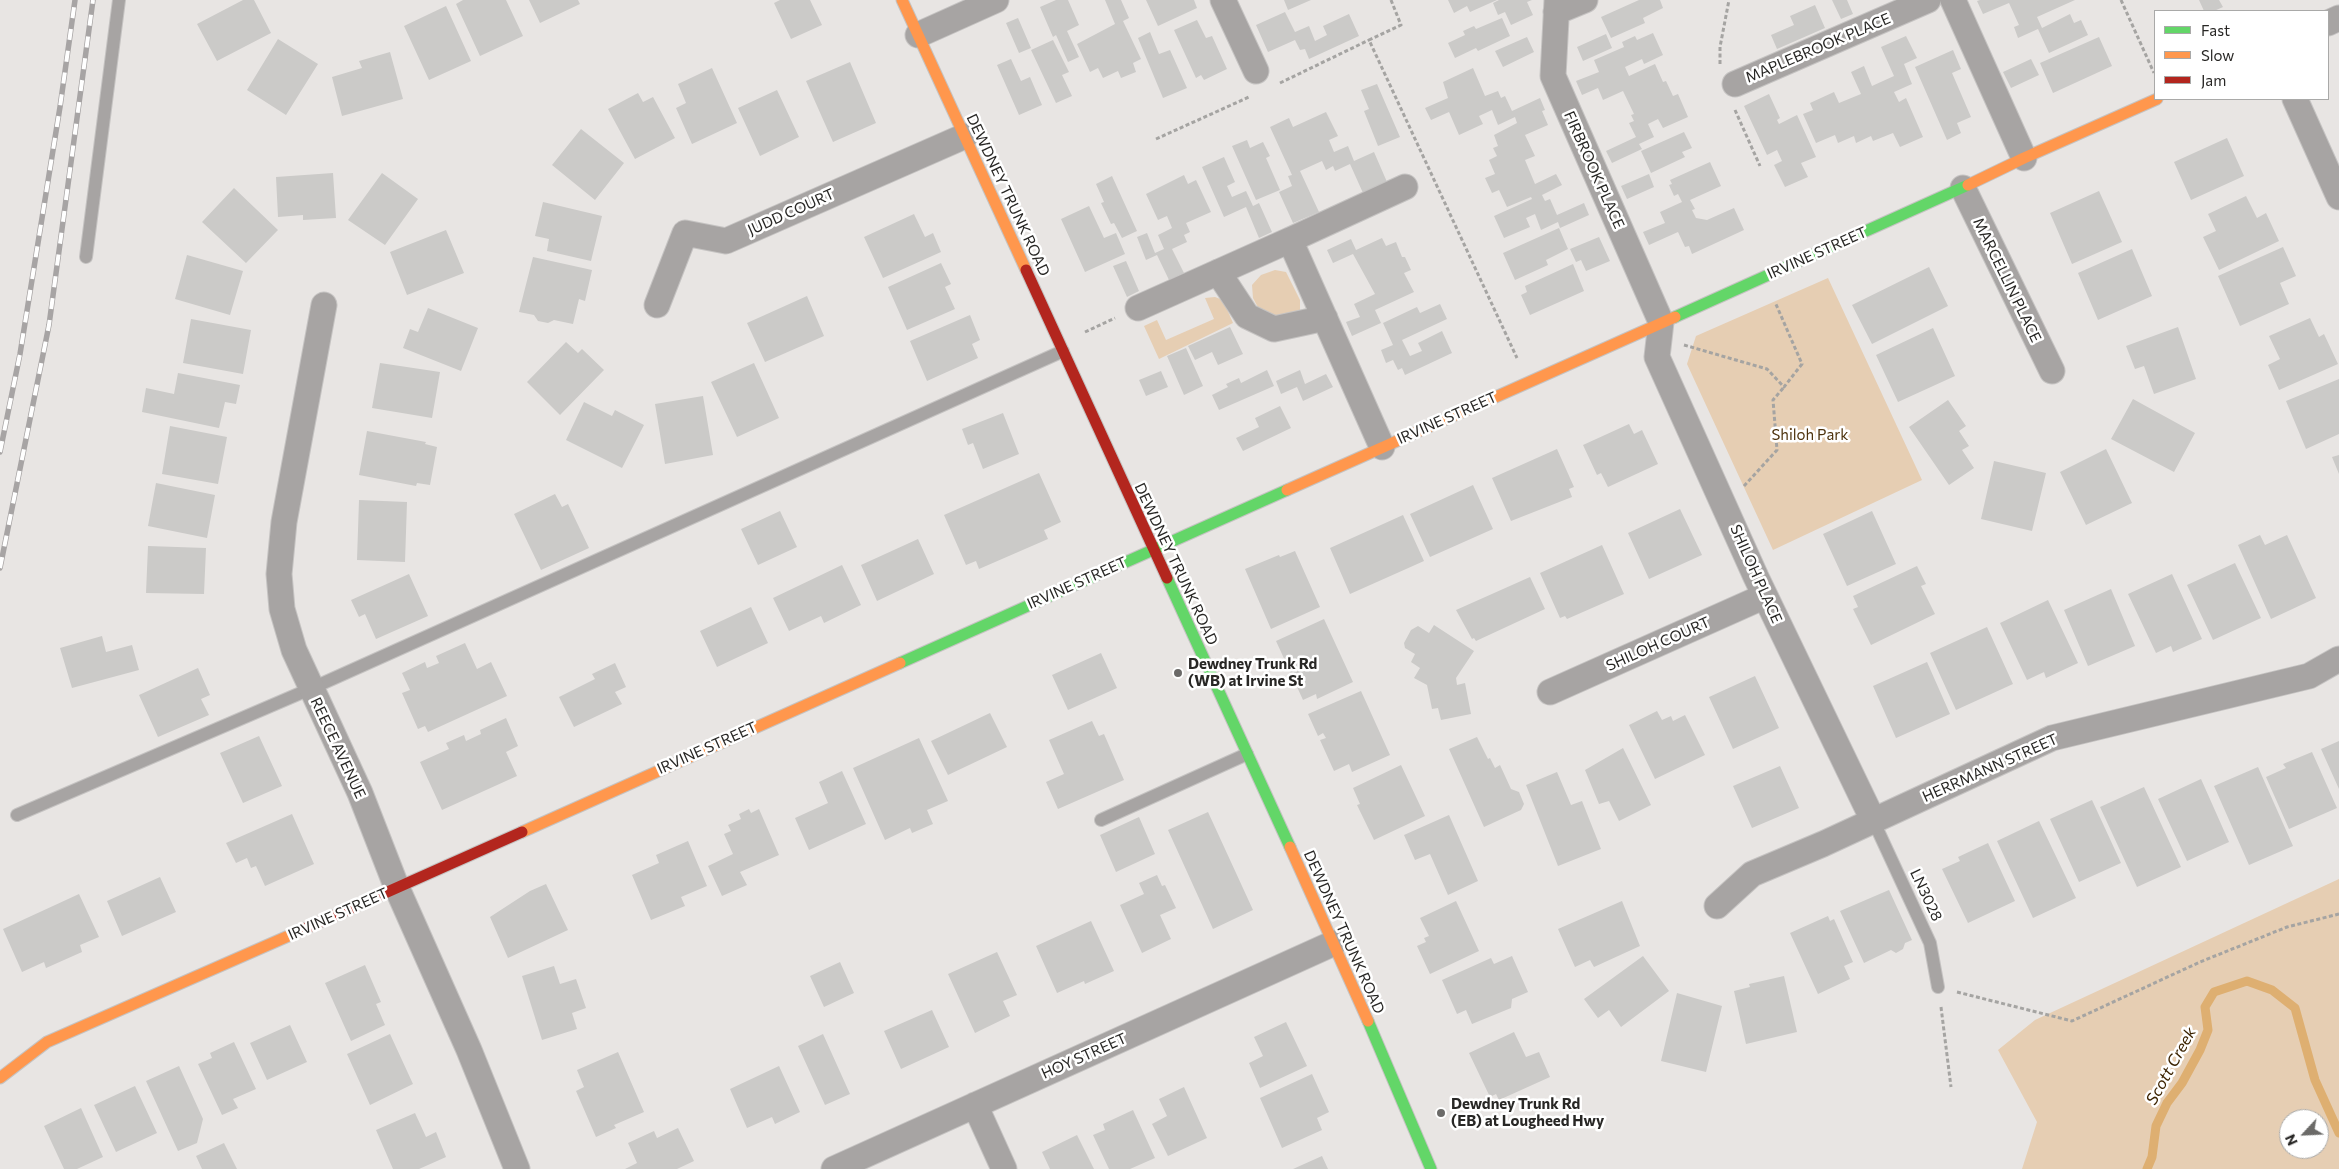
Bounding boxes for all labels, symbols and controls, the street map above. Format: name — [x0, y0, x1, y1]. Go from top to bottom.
street label: MAPLEBROOK PLACE — [1743, 9, 1893, 87]
legend — [2154, 10, 2329, 100]
text: Fast — [2201, 21, 2230, 39]
text: Slow — [2201, 46, 2234, 64]
text: Jam — [2201, 71, 2226, 89]
street label: FIRBROOK PLACE — [1560, 108, 1628, 232]
street label: DEWDNEY TRUNK ROAD — [962, 111, 1054, 279]
street label: JUDD COURT — [745, 185, 837, 239]
street label: MARCELLIN PLACE — [1969, 215, 2045, 345]
street label: IRVINE STREET — [1764, 223, 1870, 283]
street label: IRVINE STREET — [1394, 388, 1500, 448]
park label: Shiloh Park — [1772, 426, 1848, 444]
street label: DEWDNEY TRUNK ROAD — [1130, 480, 1222, 648]
street label: SHILOH PLACE — [1726, 522, 1786, 626]
street label: IRVINE STREET — [1024, 553, 1130, 613]
street label: SHILOH COURT — [1603, 613, 1713, 675]
place label: Dewdney Trunk Rd (WB) at Irvine St — [1188, 655, 1317, 690]
marker: Dewdney Trunk Rd (WB) at Irvine St — [1172, 667, 1184, 679]
street label: REECE AVENUE — [307, 695, 369, 801]
street label: IRVINE STREET — [654, 718, 760, 778]
street label: HERRMANN STREET — [1920, 730, 2060, 806]
street label: DEWDNEY TRUNK ROAD — [1300, 848, 1388, 1016]
street label: LN3028 — [1906, 866, 1946, 924]
street label: IRVINE STREET — [285, 884, 391, 944]
water label: Scott Creek — [2142, 1024, 2200, 1108]
street label: HOY STREET — [1039, 1029, 1129, 1083]
place label: Dewdney Trunk Rd (EB) at Lougheed Hwy — [1451, 1095, 1604, 1130]
marker: Dewdney Trunk Rd (EB) at Lougheed Hwy — [1435, 1107, 1447, 1119]
north arrow — [2279, 1109, 2329, 1159]
text: N — [2281, 1132, 2301, 1148]

